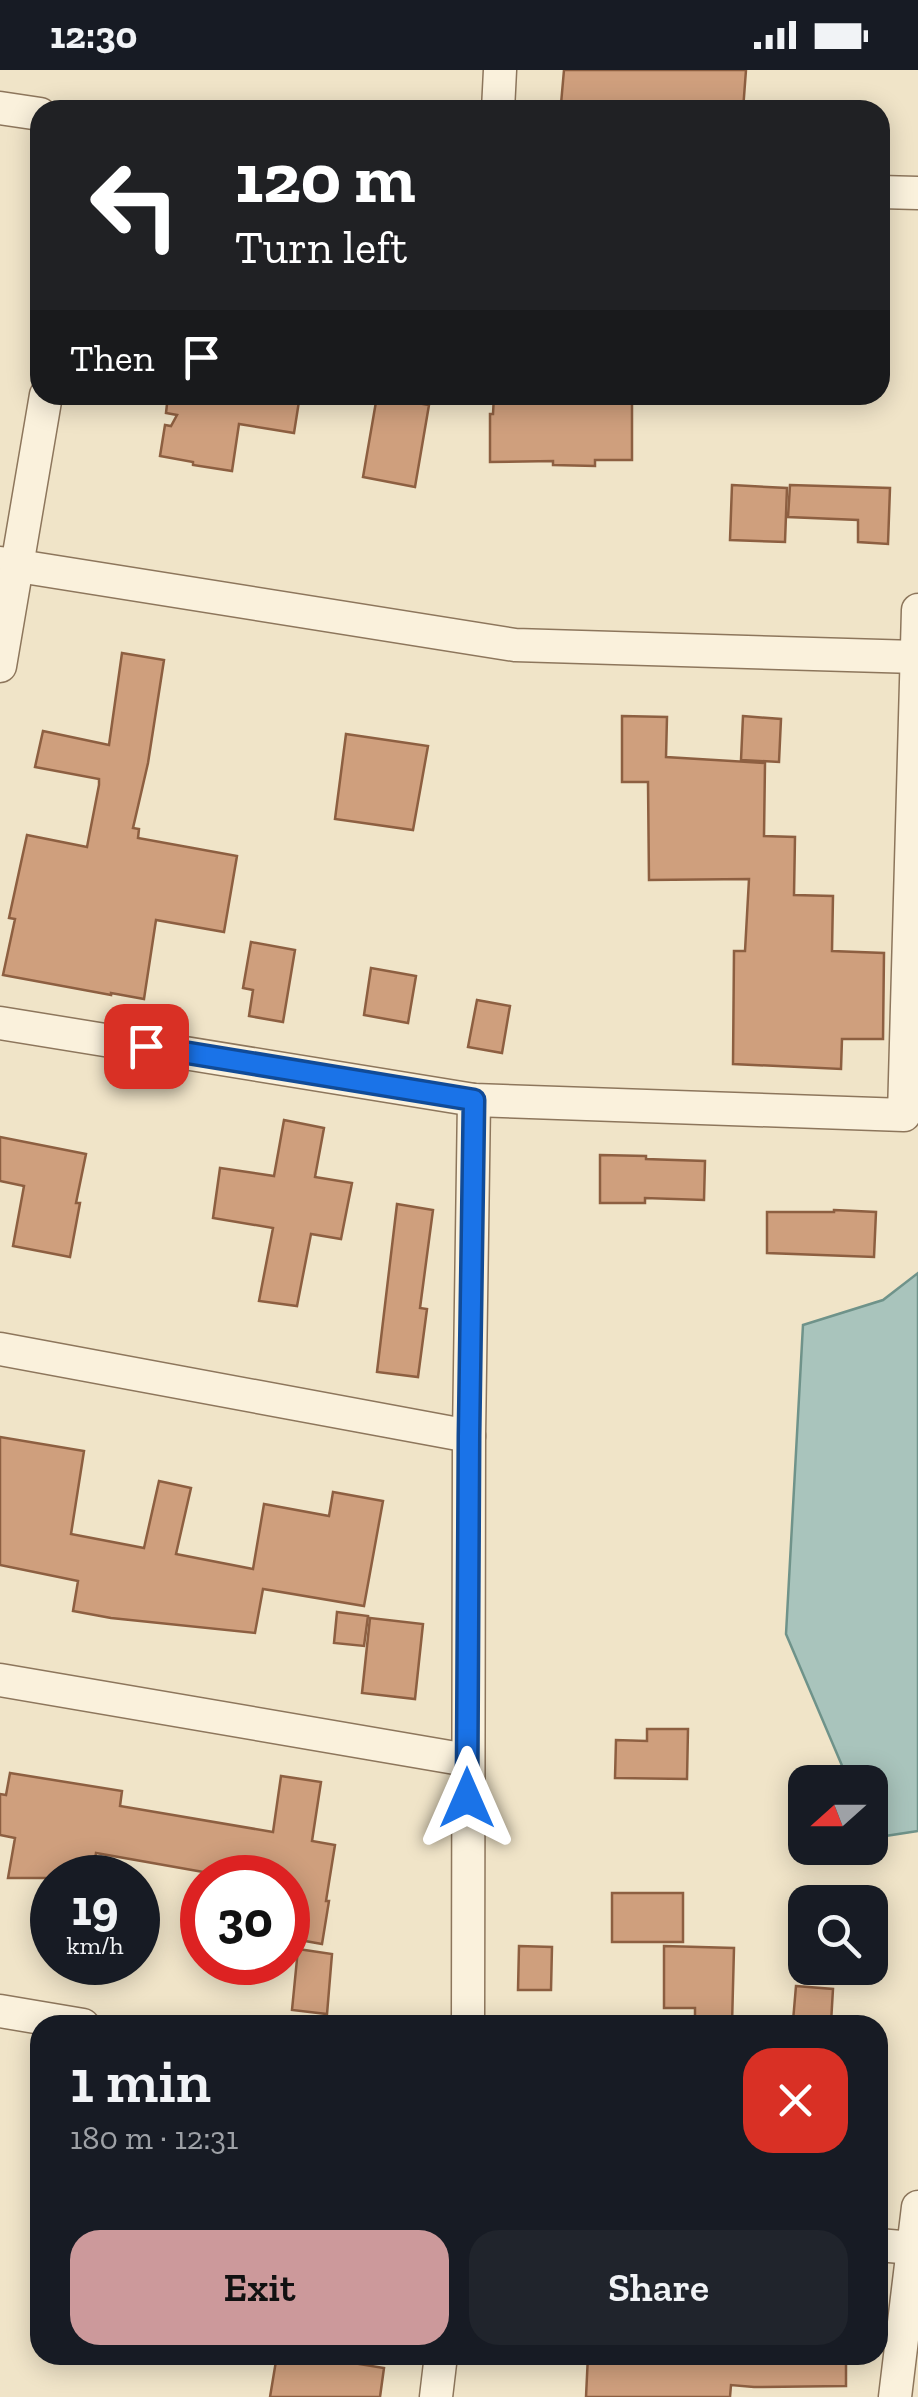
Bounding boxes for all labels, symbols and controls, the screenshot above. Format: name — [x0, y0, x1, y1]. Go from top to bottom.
text: 12:30 — [50, 12, 137, 58]
text: 120 m — [235, 136, 416, 220]
icon: left — [70, 140, 200, 270]
text: Turn left — [235, 221, 407, 275]
icon: arrive — [174, 330, 229, 385]
text: Then — [70, 335, 154, 381]
pin — [104, 1004, 189, 1089]
icon: arrive — [119, 1019, 174, 1074]
position arrow — [415, 1746, 519, 1850]
north arrow — [788, 1765, 888, 1865]
map controls — [788, 1765, 888, 1985]
speed limit sign: 30 — [180, 1855, 310, 1985]
text: 19 — [72, 1878, 118, 1938]
button: search — [788, 1885, 888, 1985]
text: km/h — [66, 1930, 124, 1960]
text: 1 min — [70, 2045, 211, 2117]
button: close — [743, 2048, 848, 2153]
text: 180 m · 12:31 — [70, 2119, 238, 2157]
button: Exit — [70, 2230, 449, 2345]
button: Share — [469, 2230, 848, 2345]

